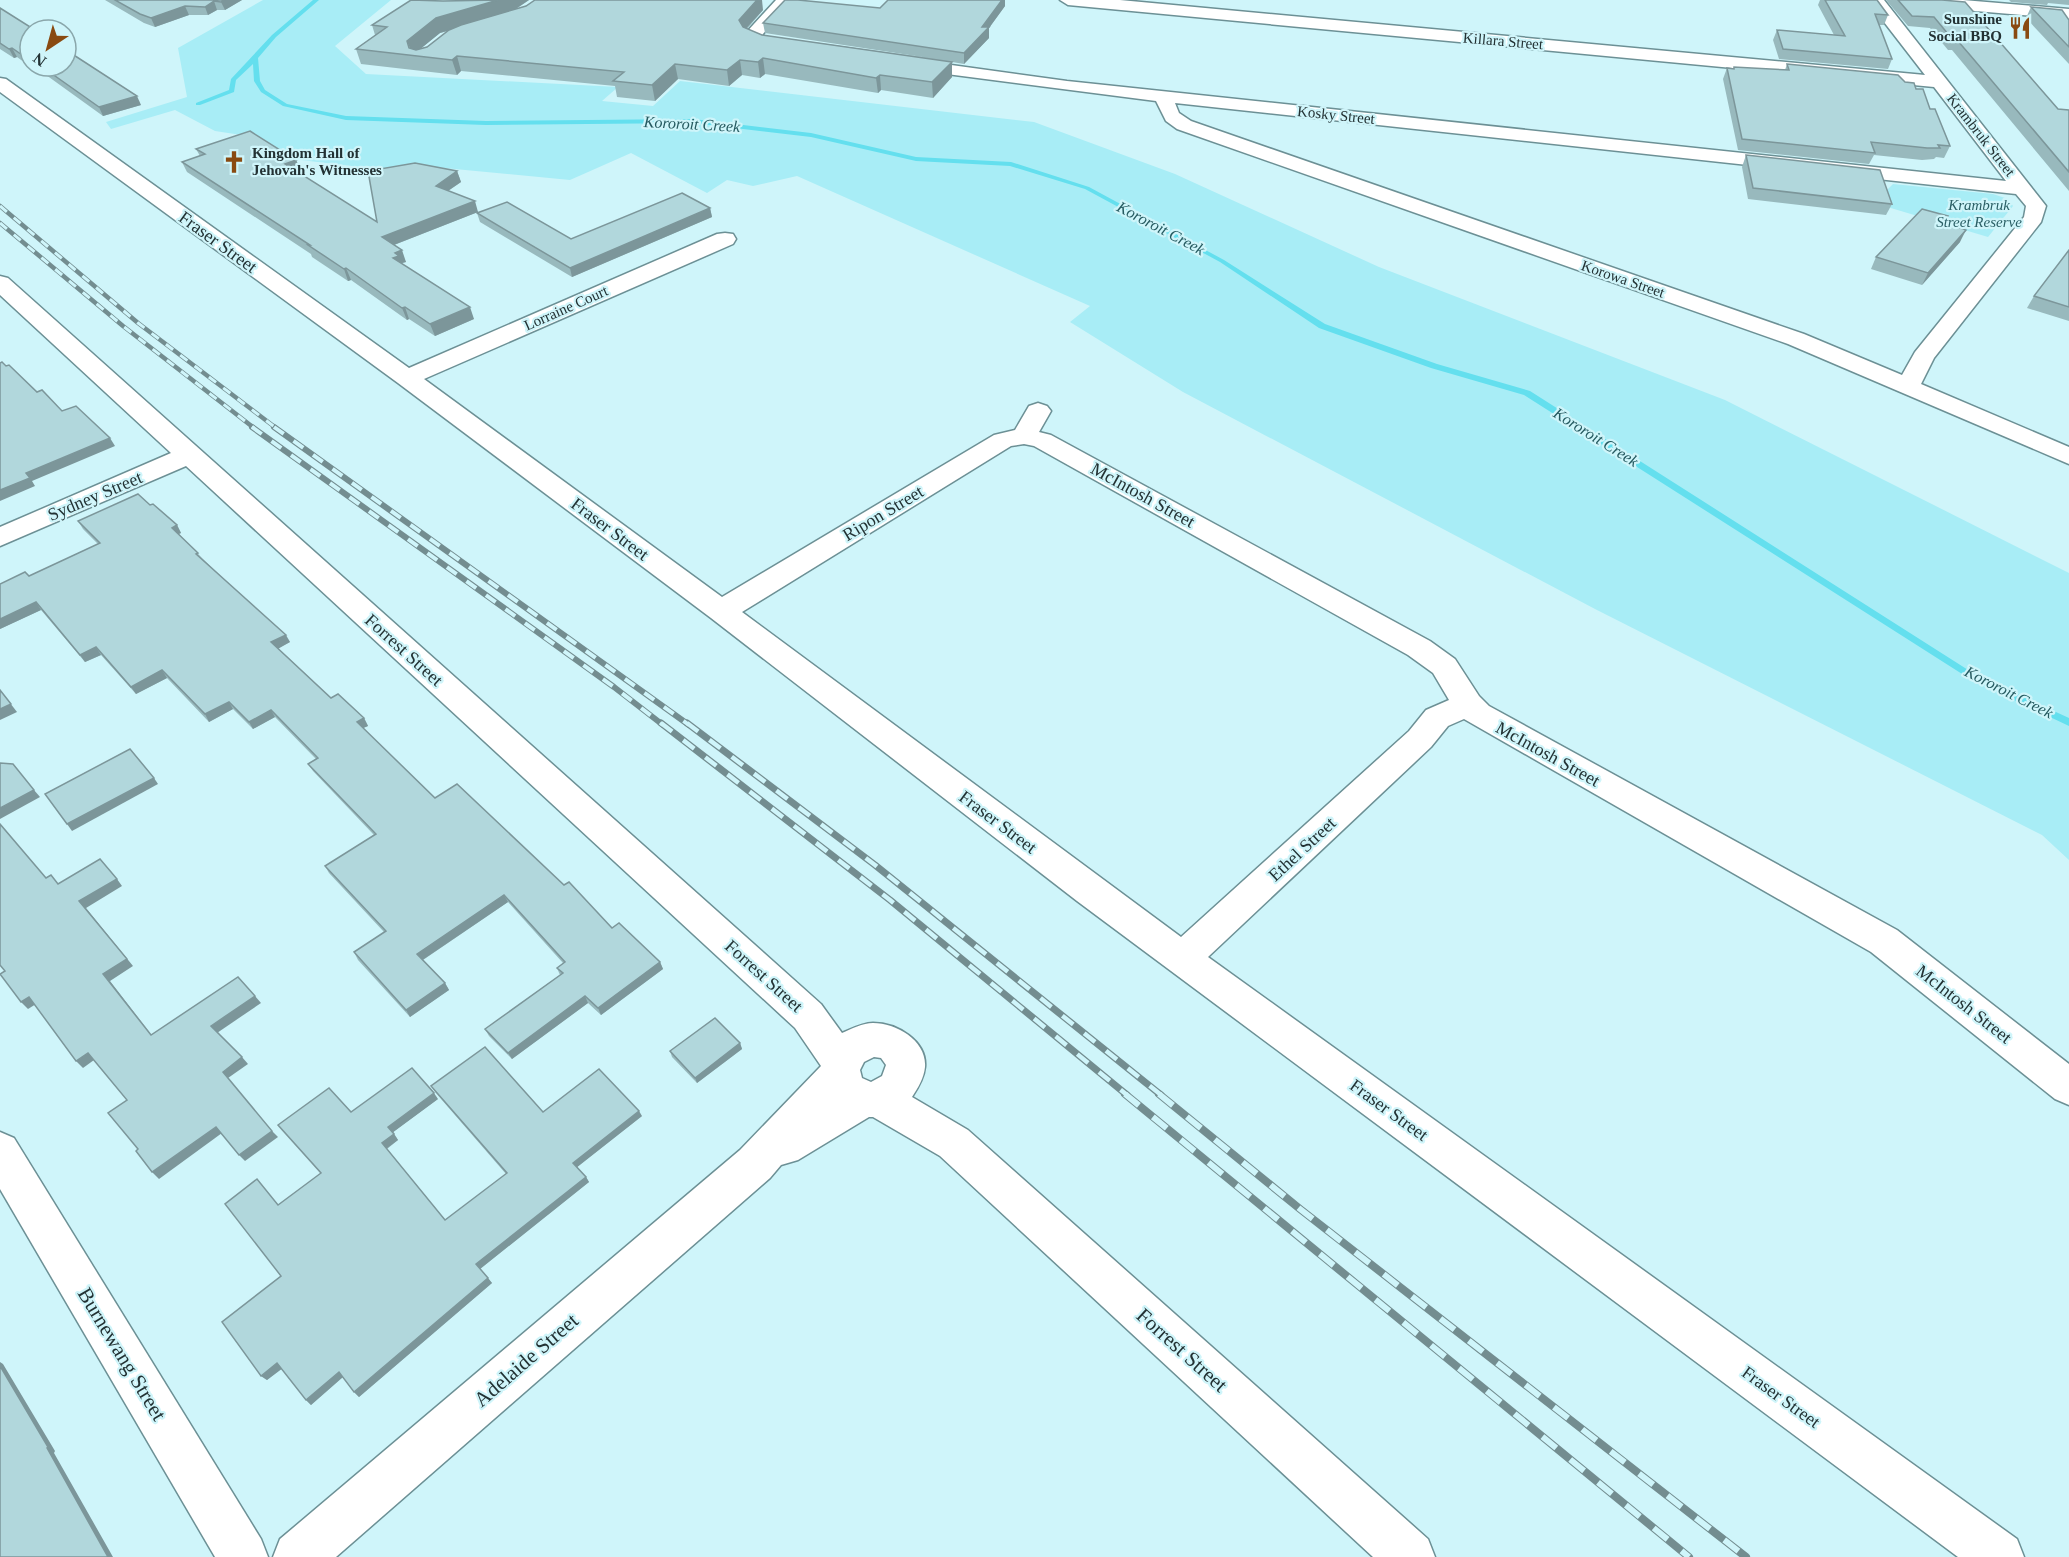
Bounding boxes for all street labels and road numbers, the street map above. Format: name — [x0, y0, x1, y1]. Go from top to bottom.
street label: Killara Street — [1462, 30, 1545, 53]
street label: Krambruk Street — [1944, 91, 2019, 180]
street label: Kosky Street — [1296, 103, 1376, 127]
street label: Fraser Street — [175, 207, 261, 277]
street label: Korowa Street — [1579, 257, 1668, 301]
street label: Lorraine Court — [522, 282, 611, 334]
street label: McIntosh Street — [1088, 458, 1198, 532]
street label: Sydney Street — [45, 467, 145, 525]
street label: Ripon Street — [839, 481, 927, 545]
street label: Fraser Street — [567, 493, 653, 565]
street label: Forrest Street — [361, 610, 447, 690]
street label: McIntosh Street — [1493, 717, 1603, 791]
street label: Fraser Street — [955, 786, 1041, 858]
street label: Ethel Street — [1264, 813, 1340, 885]
street label: Forrest Street — [721, 936, 807, 1016]
street label: McIntosh Street — [1912, 961, 2016, 1047]
street label: Fraser Street — [1346, 1075, 1432, 1145]
street label: Burnewang Street — [73, 1283, 171, 1425]
street label: Forrest Street — [1132, 1303, 1232, 1397]
street label: Adelaide Street — [469, 1308, 583, 1412]
street label: Fraser Street — [1738, 1362, 1824, 1432]

